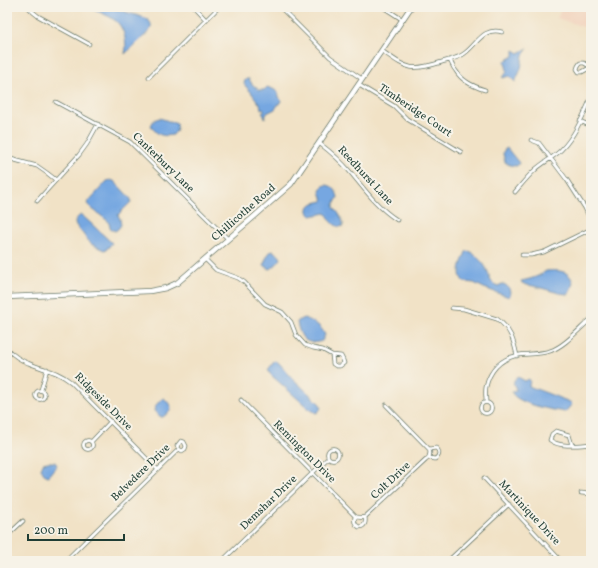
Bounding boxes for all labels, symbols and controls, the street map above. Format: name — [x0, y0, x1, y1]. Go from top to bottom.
street label: Timberidge Court — [376, 81, 455, 141]
street label: Canterbury Lane — [129, 130, 197, 196]
street label: Reedhurst Lane — [334, 143, 396, 209]
street label: Chillicothe Road — [209, 181, 279, 245]
street label: Ridgeside Drive — [71, 370, 135, 434]
street label: Remington Drive — [269, 417, 339, 487]
street label: Belvedere Drive — [108, 441, 174, 505]
street label: Colt Drive — [368, 459, 414, 503]
street label: Demshar Drive — [237, 472, 301, 534]
street label: Martinique Drive — [495, 477, 563, 549]
scale bar — [28, 516, 124, 542]
text: 200 m — [34, 523, 68, 539]

